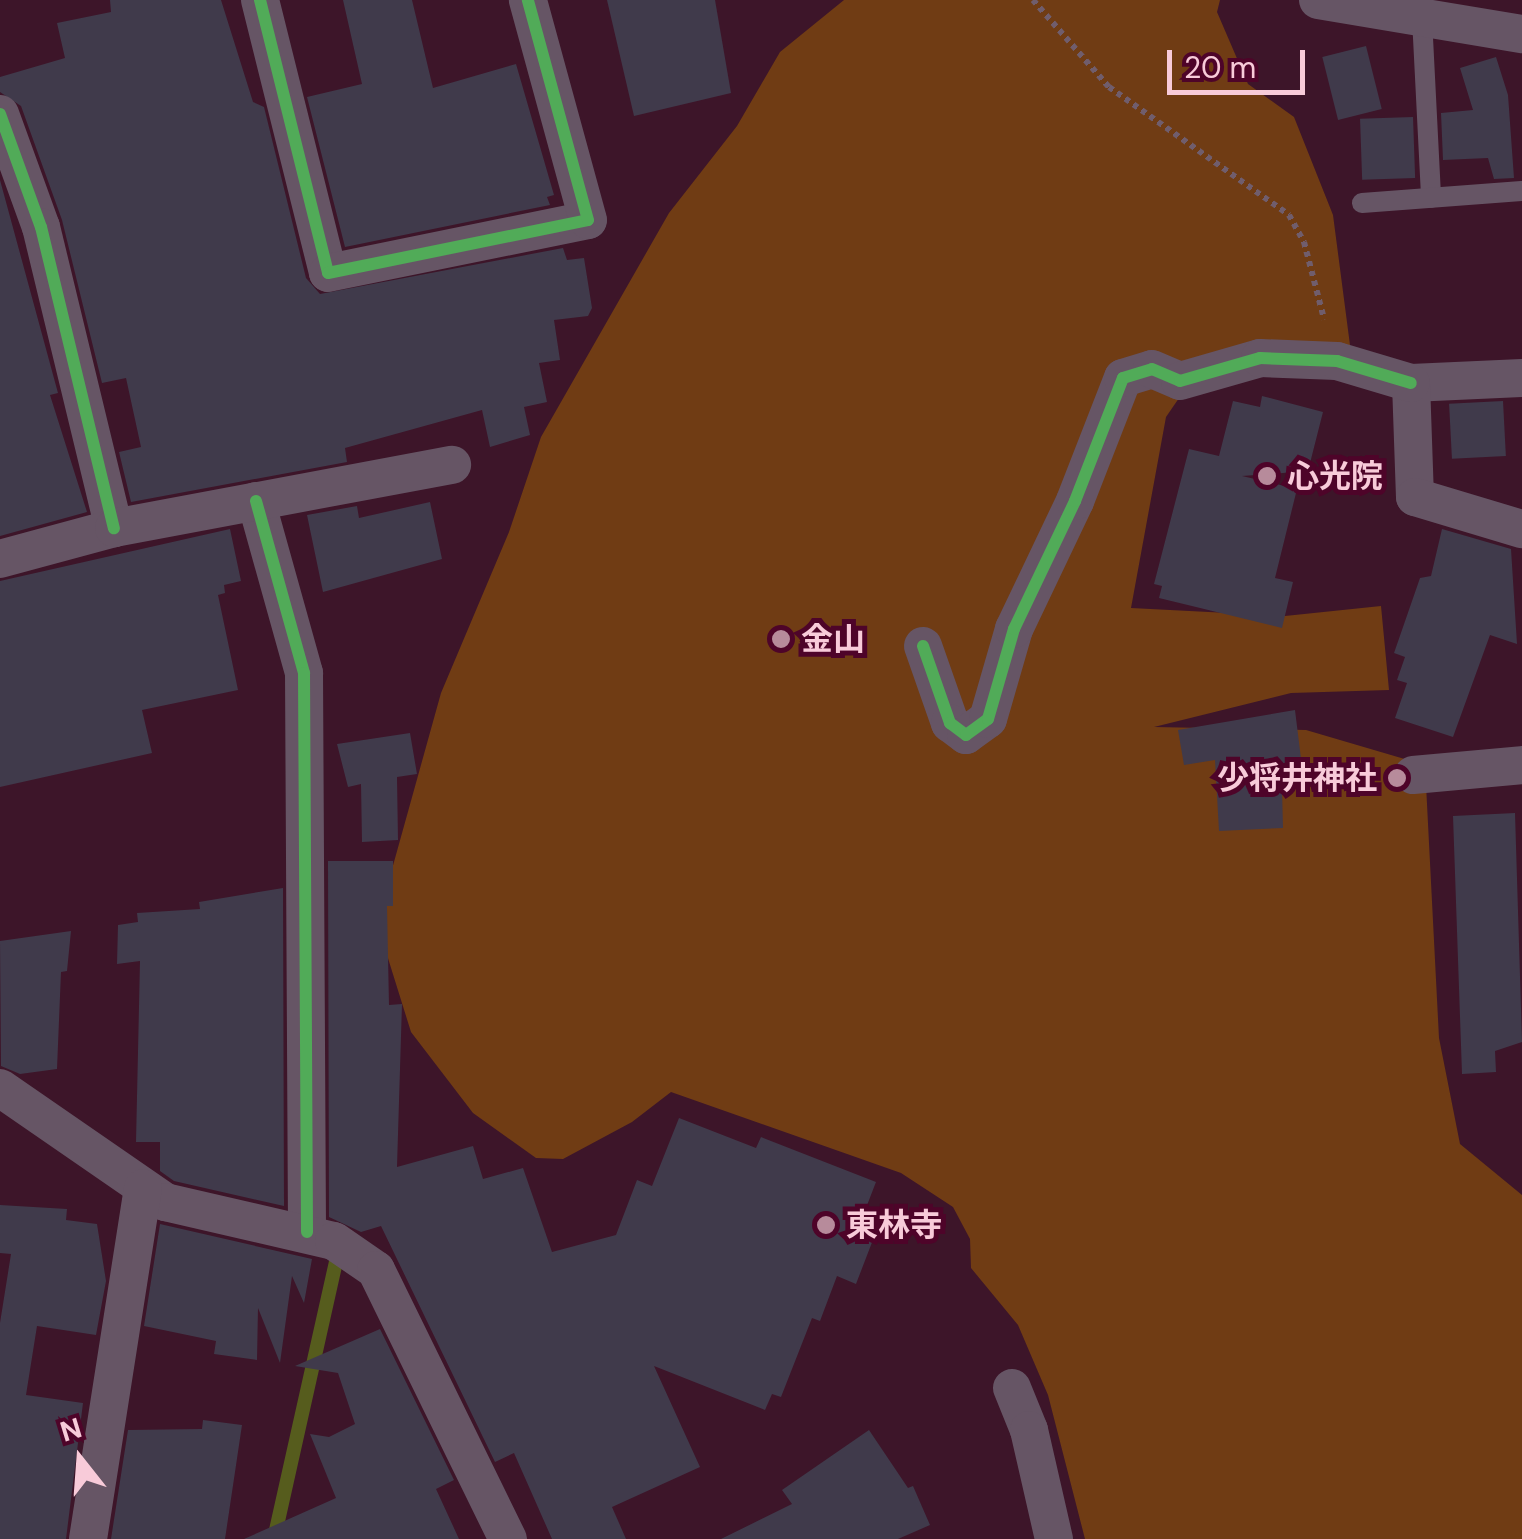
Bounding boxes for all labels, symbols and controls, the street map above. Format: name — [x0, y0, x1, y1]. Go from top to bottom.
scale bar — [1172, 30, 1310, 92]
text: 20 m — [1184, 48, 1256, 87]
place label: 心光院 — [1287, 457, 1383, 495]
marker: 心光院 — [1256, 465, 1278, 487]
place label: 金山 — [801, 620, 865, 658]
marker: 金山 — [770, 628, 792, 650]
place label: 少将井神社 — [1217, 759, 1377, 797]
marker: 少将井神社 — [1386, 767, 1408, 789]
place label: 東林寺 — [846, 1206, 942, 1244]
marker: 東林寺 — [815, 1214, 837, 1236]
north arrow — [30, 1409, 130, 1509]
text: N — [56, 1409, 86, 1451]

